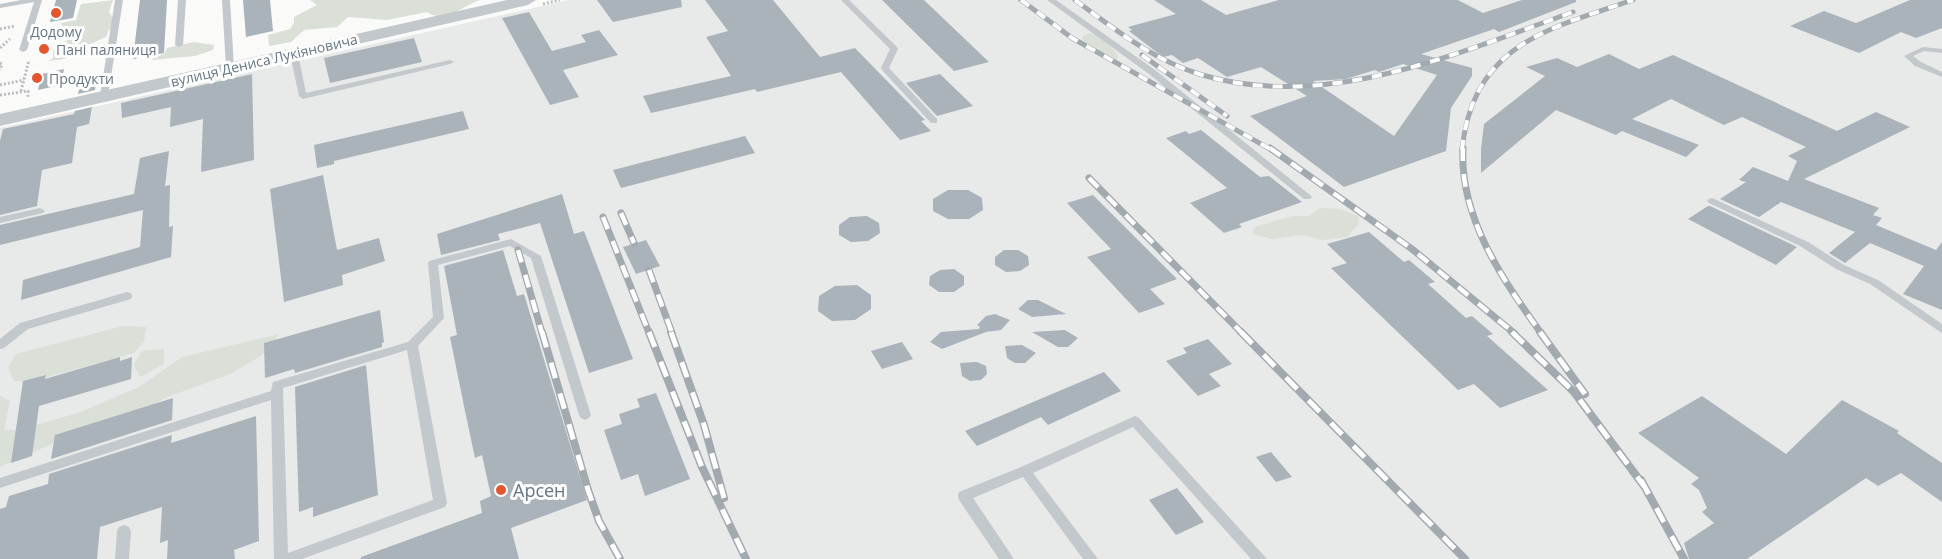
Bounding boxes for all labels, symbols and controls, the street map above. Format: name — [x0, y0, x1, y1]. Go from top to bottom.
marker: Додому — [49, 6, 63, 20]
place label: Додому — [30, 22, 83, 41]
street label: вулиця Дениса Лукіяновича — [169, 29, 359, 91]
place label: Пані паляниця — [56, 40, 157, 59]
marker: Пані паляниця — [37, 42, 51, 56]
place label: Продукти — [49, 69, 114, 88]
marker: Продукти — [30, 71, 44, 85]
place label: Арсен — [513, 478, 566, 502]
marker: Арсен — [494, 483, 508, 497]

